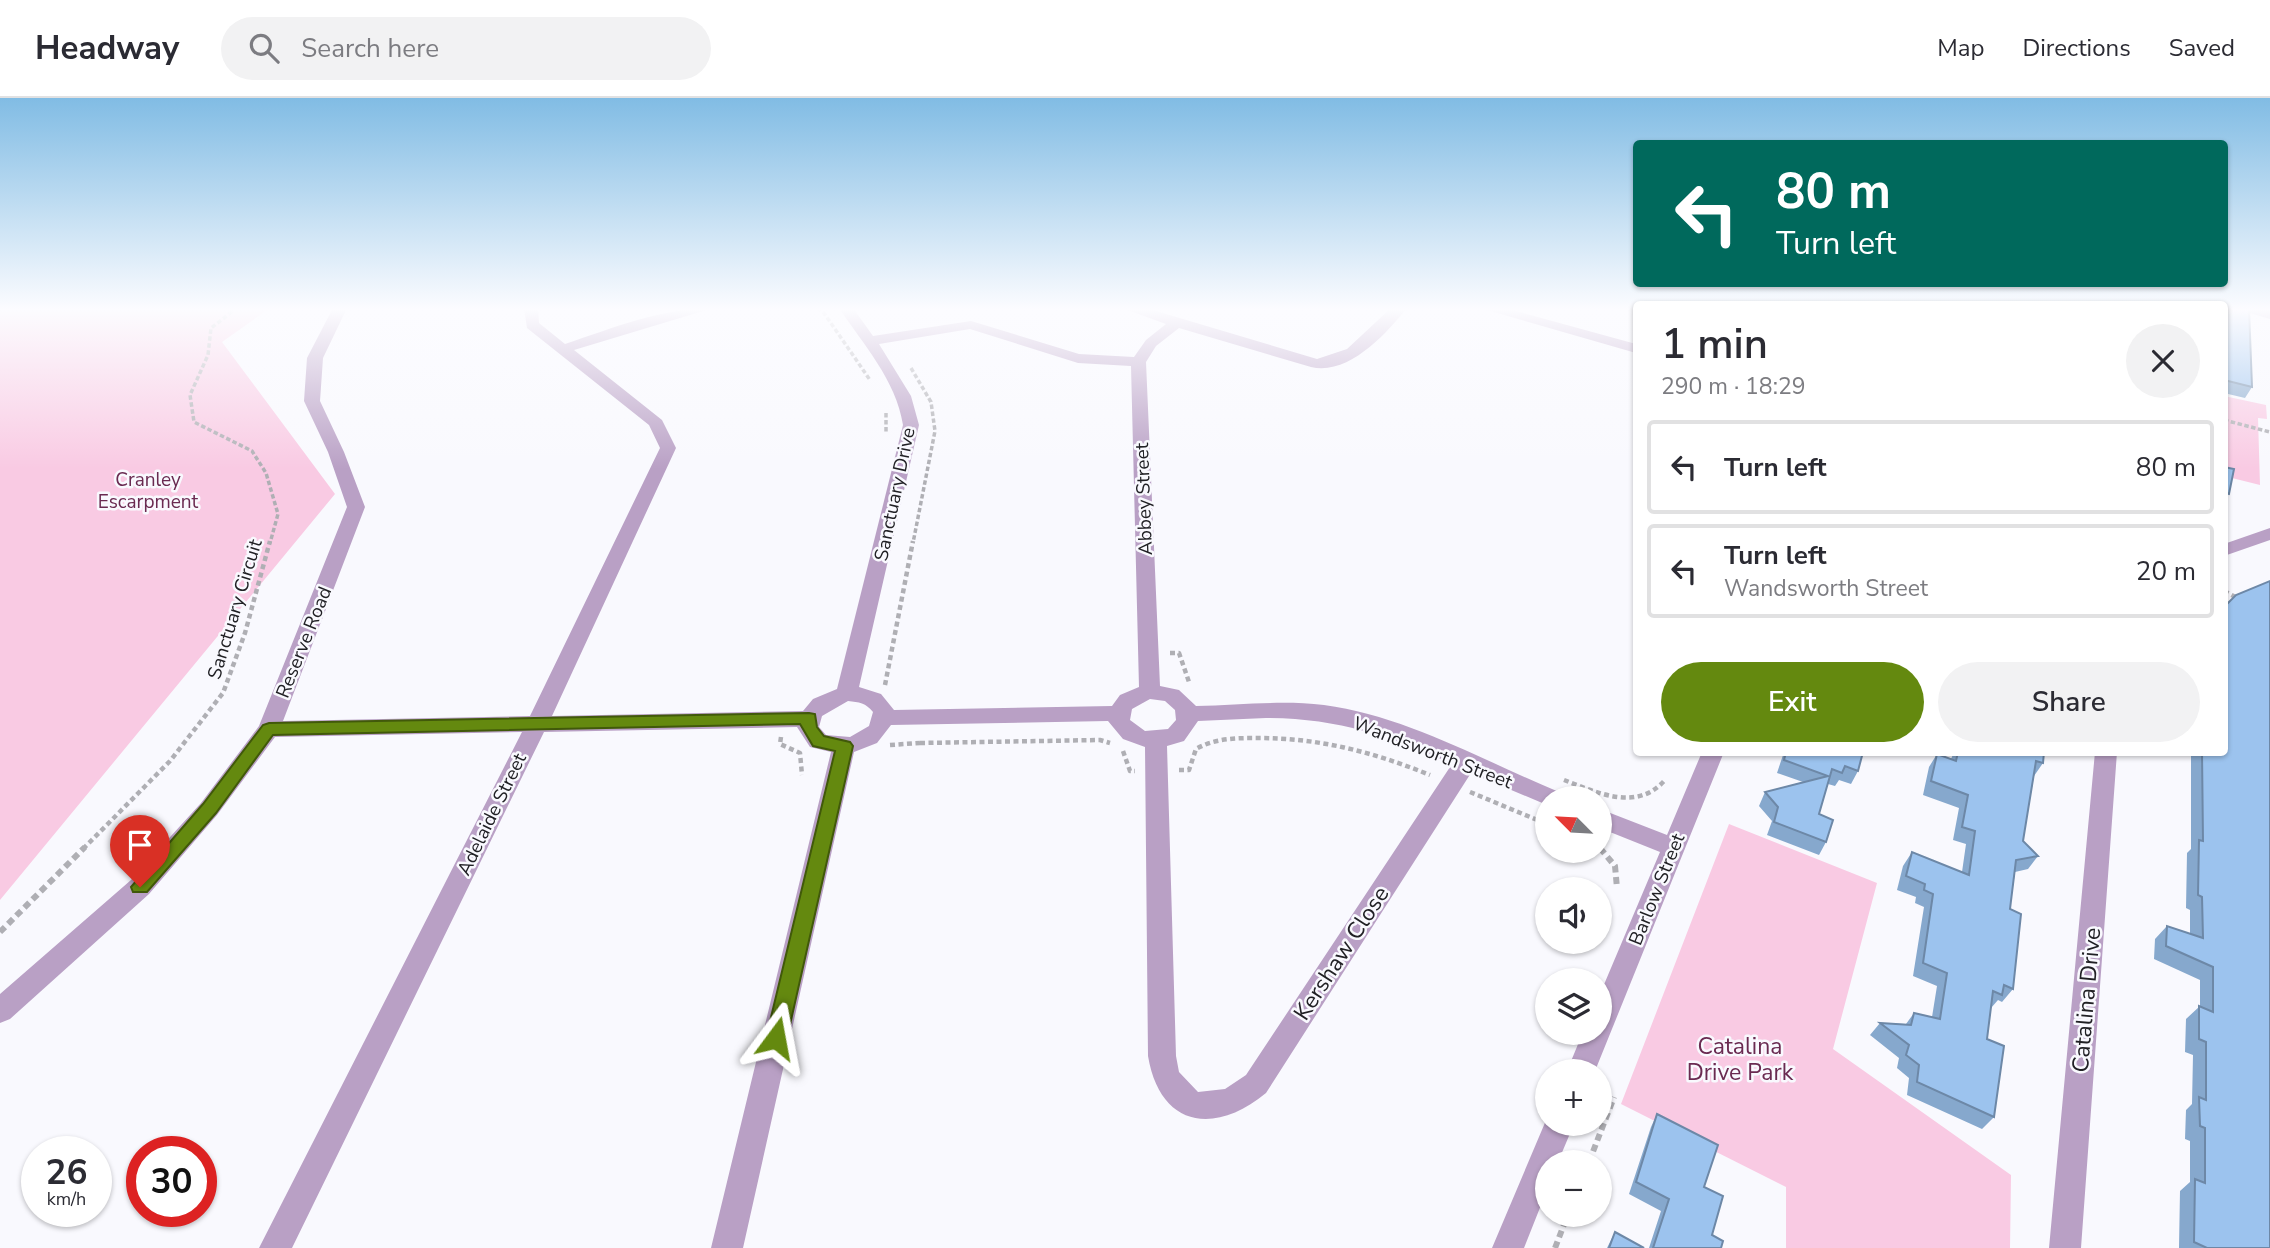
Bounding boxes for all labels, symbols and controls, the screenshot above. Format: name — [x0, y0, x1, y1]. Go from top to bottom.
search box — [221, 17, 711, 80]
text: Headway — [35, 26, 179, 71]
icon: search — [245, 29, 283, 67]
text: Search here — [301, 31, 439, 66]
text: Map — [1937, 32, 1984, 64]
text: Directions — [2022, 32, 2131, 64]
text: Saved — [2169, 32, 2235, 64]
text: 80 m — [1776, 158, 1891, 225]
icon: left — [1661, 168, 1752, 259]
text: Turn left — [1776, 222, 1896, 265]
text: 1 min — [1661, 316, 1768, 373]
button: close — [2126, 324, 2200, 398]
text: 290 m · 18:29 — [1661, 371, 1806, 402]
street label: Sanctuary Drive — [868, 425, 922, 563]
street label: Abbey Street — [1129, 442, 1159, 556]
icon: left — [1665, 448, 1703, 486]
text: Turn left — [1724, 450, 1827, 485]
text: 80 m — [2136, 450, 2196, 485]
park label: Cranley Escarpment — [98, 467, 199, 515]
street label: Sanctuary Circuit — [201, 536, 269, 683]
text: Turn left — [1724, 538, 1827, 573]
icon: left — [1665, 552, 1703, 590]
text: 20 m — [2136, 554, 2196, 589]
text: Wandsworth Street — [1724, 573, 1928, 604]
street label: Reserve Road — [270, 583, 338, 702]
button: Exit — [1661, 662, 1924, 742]
button: Share — [1938, 662, 2200, 742]
street label: Wandsworth Street — [1349, 711, 1516, 795]
street label: Adelaide Street — [451, 749, 533, 880]
north arrow — [1535, 786, 1612, 863]
map controls — [1535, 786, 1612, 1227]
pin — [110, 815, 170, 887]
icon: arrive — [121, 826, 159, 864]
street label: Barlow Street — [1623, 829, 1691, 949]
button: sound — [1535, 877, 1612, 954]
street label: Kershaw Close — [1286, 880, 1396, 1026]
street label: Catalina Drive — [2065, 926, 2108, 1074]
button: layers — [1535, 968, 1612, 1045]
position arrow — [739, 1001, 813, 1075]
park label: Catalina Drive Park — [1687, 1031, 1794, 1088]
button: + — [1535, 1059, 1612, 1136]
speed limit sign: 30 — [126, 1136, 217, 1227]
text: 26 — [45, 1149, 88, 1196]
button: − — [1535, 1150, 1612, 1227]
text: km/h — [47, 1187, 86, 1211]

